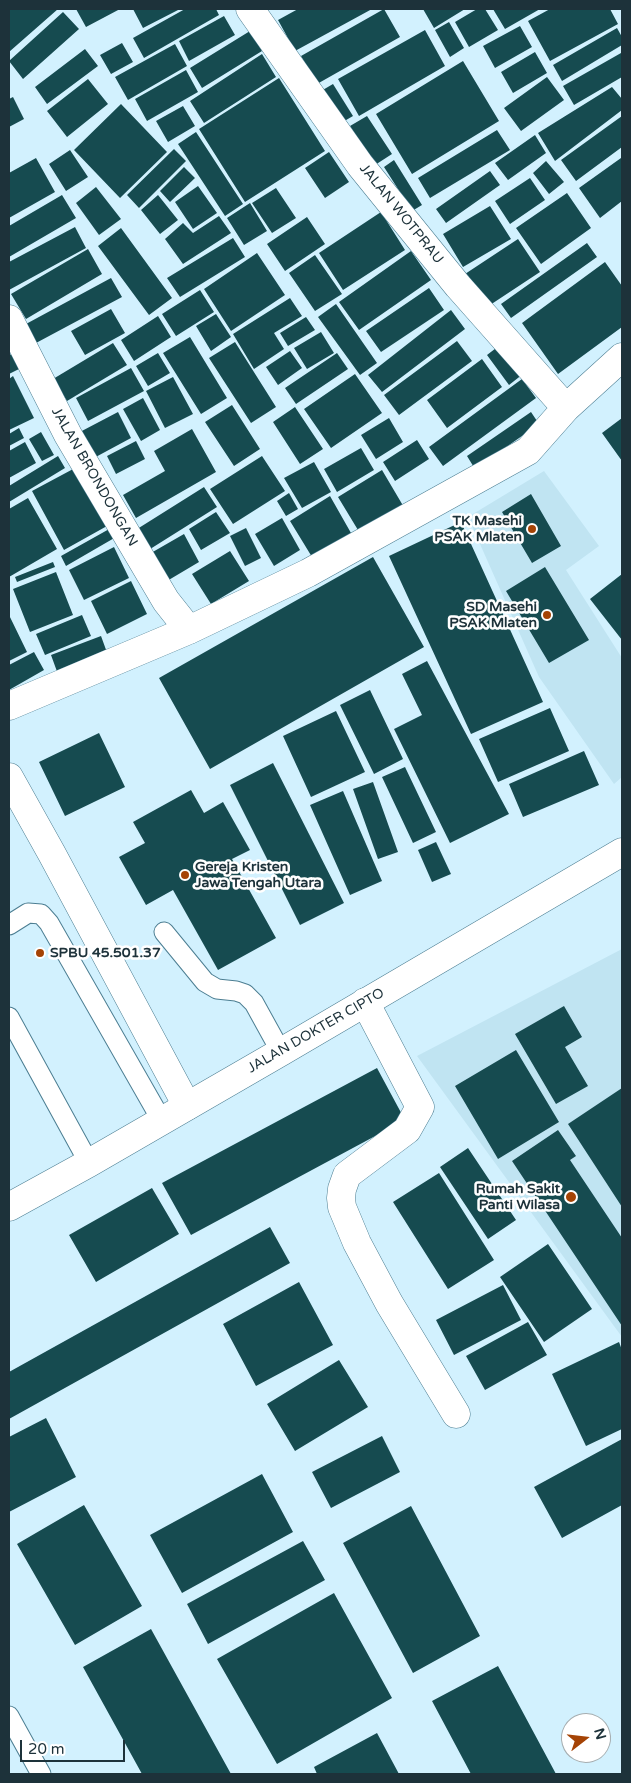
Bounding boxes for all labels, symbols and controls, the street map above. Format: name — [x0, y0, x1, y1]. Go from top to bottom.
street label: JALAN WOTPRAU — [355, 161, 447, 267]
street label: JALAN BRONDONGAN — [47, 404, 141, 550]
place label: TK Masehi PSAK Mlaten — [434, 513, 522, 546]
marker: TK Masehi PSAK Mlaten — [526, 523, 538, 535]
place label: SD Masehi PSAK Mlaten — [449, 599, 537, 632]
marker: SD Masehi PSAK Mlaten — [541, 609, 553, 621]
place label: Gereja Kristen Jawa Tengah Utara — [195, 859, 322, 892]
marker: Gereja Kristen Jawa Tengah Utara — [179, 869, 191, 881]
place label: SPBU 45.501.37 — [50, 945, 161, 961]
marker: SPBU 45.501.37 — [34, 947, 46, 959]
street label: JALAN DOKTER CIPTO — [245, 985, 387, 1077]
place label: Rumah Sakit Panti Wilasa — [476, 1181, 560, 1214]
marker: Rumah Sakit Panti Wilasa — [564, 1190, 578, 1204]
north arrow — [561, 1713, 611, 1763]
text: N — [590, 1726, 610, 1742]
scale bar — [22, 1730, 128, 1762]
text: 20 m — [28, 1740, 65, 1758]

